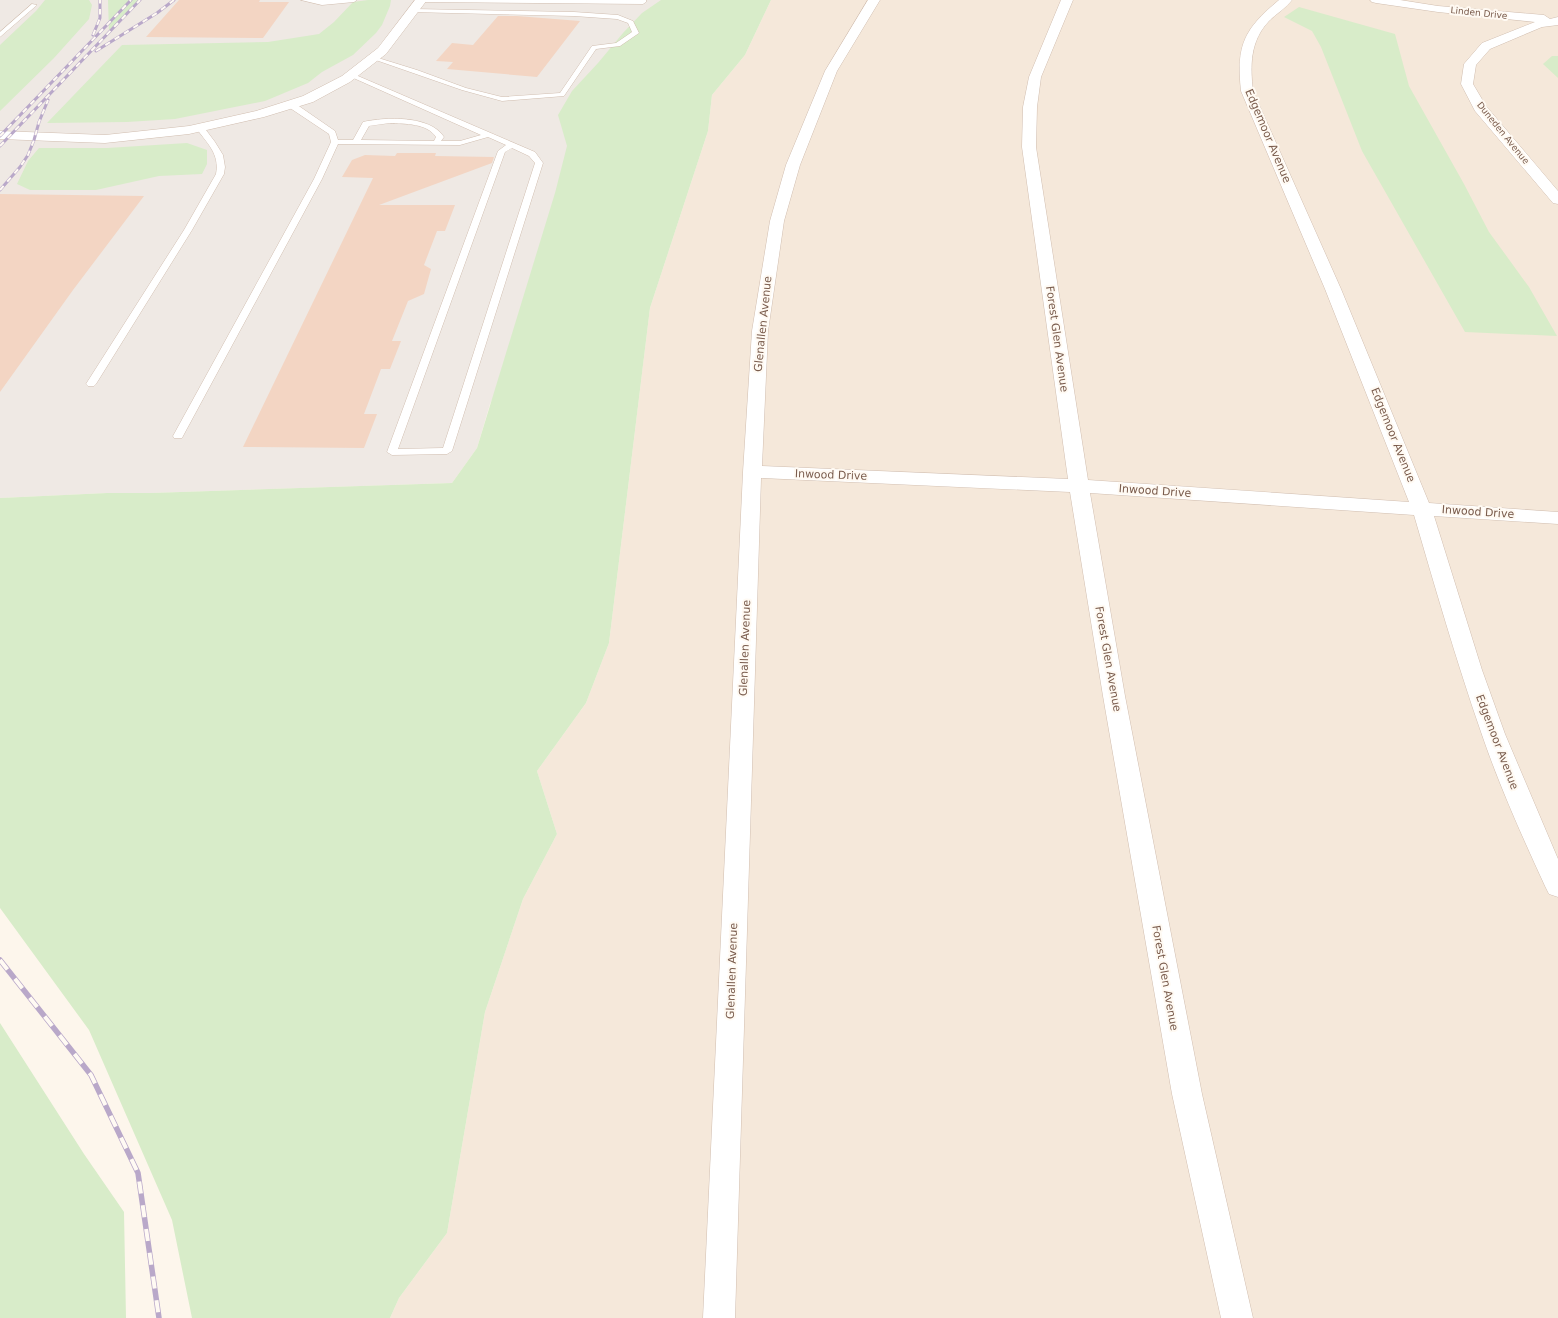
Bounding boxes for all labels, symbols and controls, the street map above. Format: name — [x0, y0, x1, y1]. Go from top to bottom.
street label: Linden Drive — [1450, 5, 1508, 21]
street label: Edgemoor Avenue — [1242, 87, 1294, 185]
street label: Duneden Avenue — [1475, 100, 1531, 166]
street label: Glenallen Avenue — [752, 275, 775, 373]
street label: Forest Glen Avenue — [1043, 285, 1071, 393]
street label: Edgemoor Avenue — [1368, 386, 1418, 484]
street label: Inwood Drive — [795, 467, 868, 483]
street label: Inwood Drive — [1118, 482, 1192, 500]
street label: Inwood Drive — [1441, 503, 1515, 521]
street label: Glenallen Avenue — [737, 599, 753, 696]
street label: Forest Glen Avenue — [1092, 605, 1124, 713]
street label: Edgemoor Avenue — [1473, 693, 1521, 792]
street label: Glenallen Avenue — [724, 922, 740, 1019]
street label: Forest Glen Avenue — [1149, 924, 1181, 1032]

